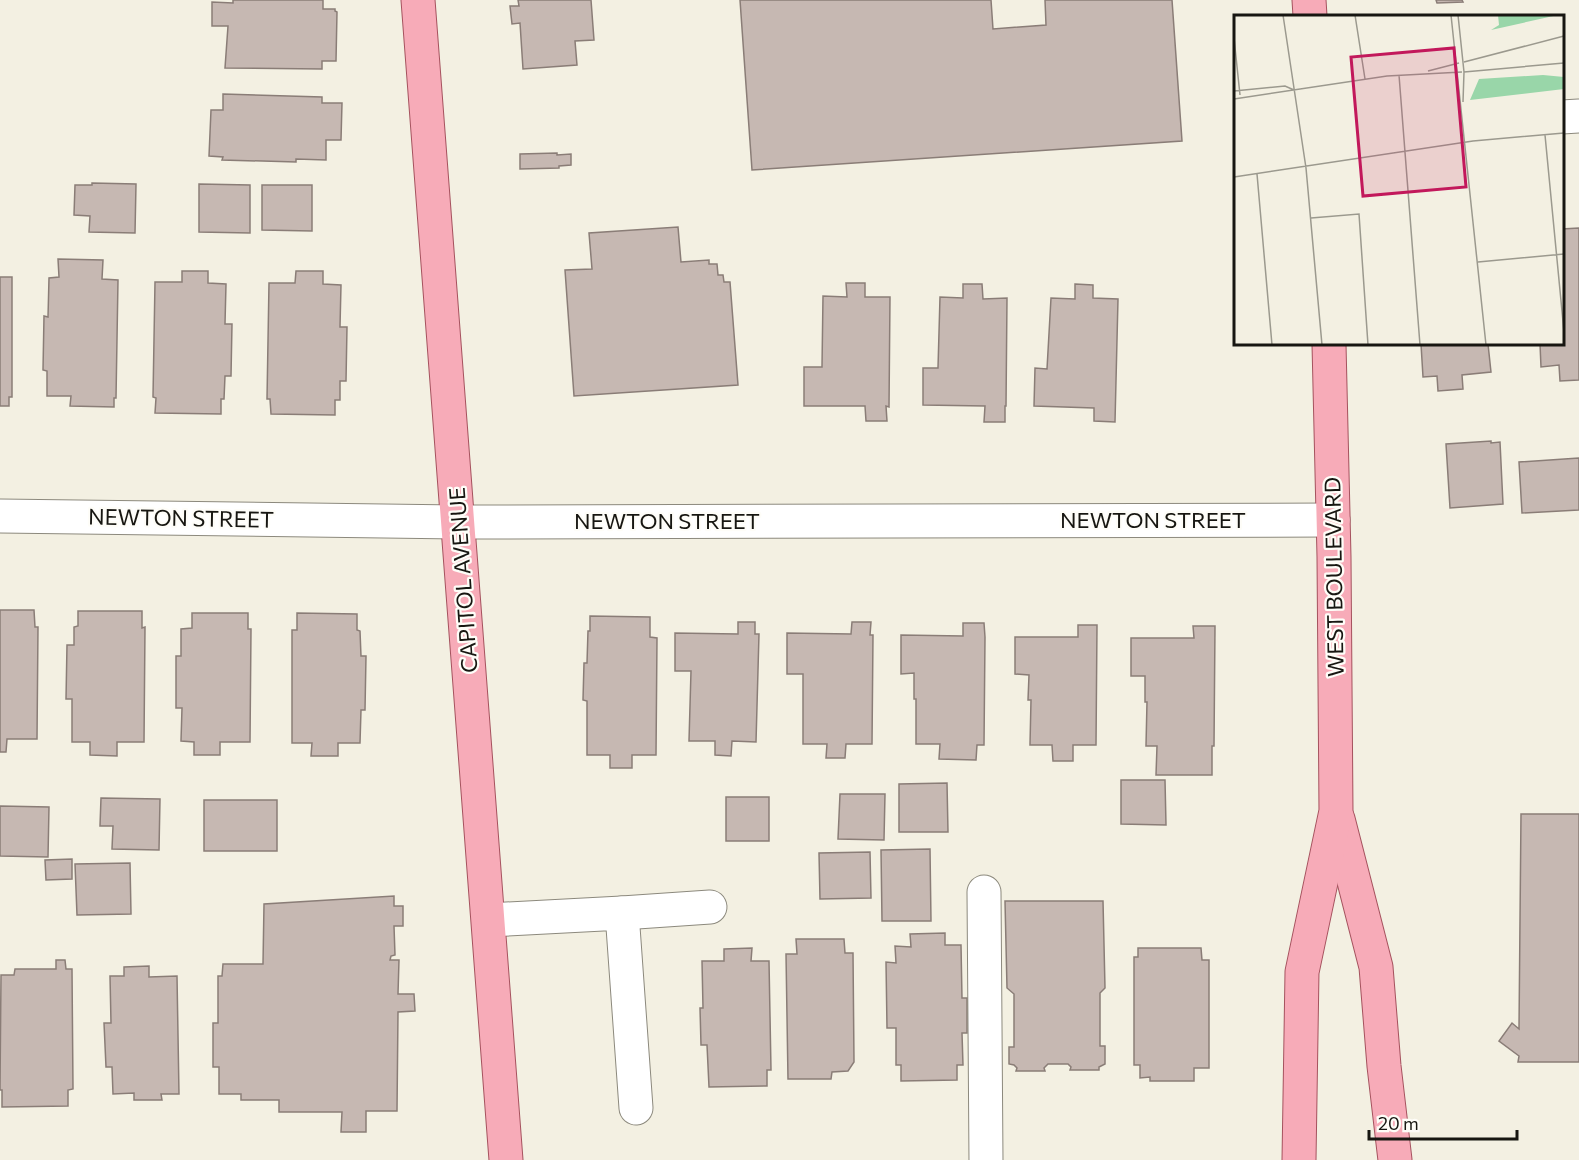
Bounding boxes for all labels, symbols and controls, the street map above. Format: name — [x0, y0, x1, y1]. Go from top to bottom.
inset map — [1234, 15, 1564, 345]
street label: WEST BOULEVARD — [1318, 477, 1349, 677]
street label: CAPITOL AVENUE — [443, 486, 482, 674]
street label: NEWTON STREET — [88, 502, 274, 533]
street label: NEWTON STREET — [1060, 506, 1246, 533]
street label: NEWTON STREET — [574, 507, 760, 534]
scale bar — [1369, 1103, 1518, 1141]
text: 20 m — [1378, 1112, 1419, 1134]

